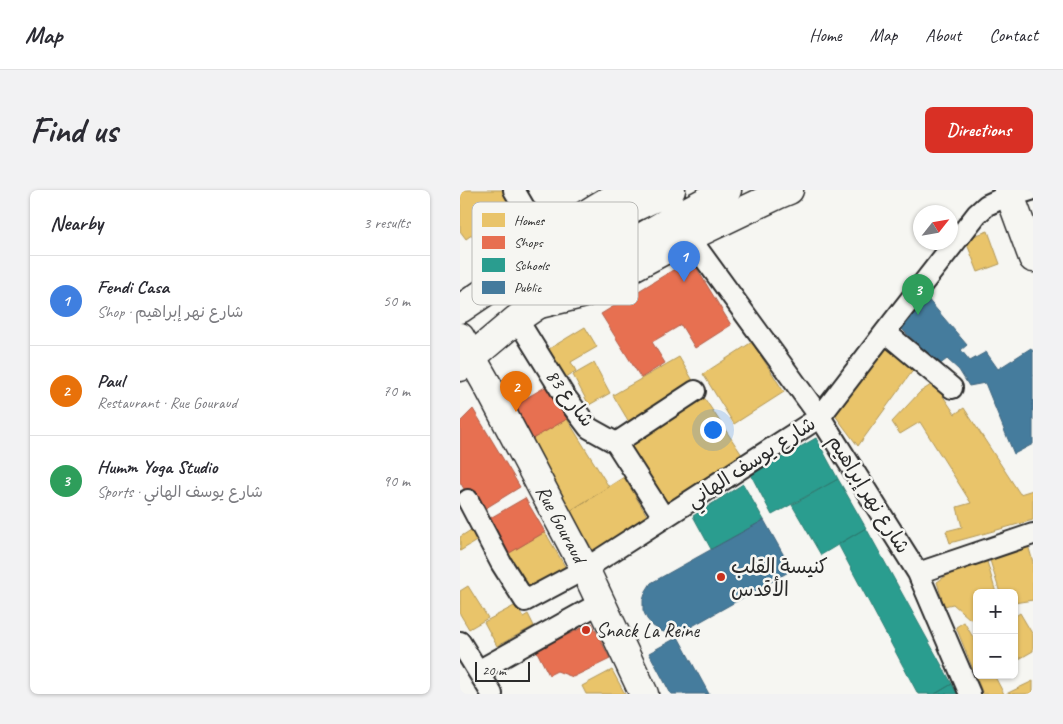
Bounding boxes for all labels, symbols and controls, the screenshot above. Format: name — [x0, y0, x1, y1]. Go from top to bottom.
text: Map — [25, 20, 62, 50]
text: Home — [809, 24, 842, 46]
text: Map — [870, 24, 897, 46]
text: About — [925, 24, 961, 46]
text: Contact — [989, 24, 1038, 46]
button: Directions — [925, 107, 1033, 153]
text: Find us — [30, 108, 117, 153]
legend — [472, 202, 638, 305]
north arrow — [913, 205, 958, 250]
text: Nearby — [50, 210, 103, 236]
text: Homes — [514, 212, 545, 229]
text: 3 results — [363, 213, 410, 233]
text: Shops — [514, 234, 544, 251]
pin: 1 — [668, 241, 700, 282]
text: Schools — [514, 257, 550, 274]
pin: 3 — [902, 274, 934, 315]
text: Fendi Casa — [97, 275, 169, 299]
text: Public — [514, 279, 542, 296]
text: 1 — [62, 291, 70, 311]
text: 50 m — [383, 291, 410, 311]
text: Shop · شارع نهر إبراهيم — [97, 302, 243, 322]
street label: شارع 83 — [539, 364, 600, 433]
text: Paul — [97, 369, 124, 393]
pin: 2 — [500, 371, 532, 412]
text: 2 — [62, 381, 70, 401]
text: 70 m — [383, 381, 410, 401]
text: Restaurant · Rue Gouraud — [97, 393, 237, 413]
street label: شارع يوسف الهاني — [682, 411, 823, 517]
your location — [700, 417, 726, 443]
street label: شارع نهر إبراهيم — [821, 430, 916, 559]
text: Humm Yoga Studio — [97, 455, 217, 479]
text: 3 — [62, 471, 70, 491]
text: 90 m — [383, 471, 410, 491]
street label: Rue Gouraud — [530, 481, 593, 570]
text: Sports · شارع يوسف الهاني — [97, 482, 263, 502]
place label: كنيسة القلب الأقدس — [731, 554, 828, 602]
marker: كنيسة القلب الأقدس — [715, 571, 727, 583]
map controls — [973, 589, 1018, 679]
button: + — [973, 589, 1018, 634]
place label: Snack La Reine — [596, 618, 701, 643]
marker: Snack La Reine — [580, 624, 592, 636]
button: − — [973, 634, 1018, 679]
scale bar — [475, 659, 530, 682]
text: 20 m — [482, 662, 506, 679]

